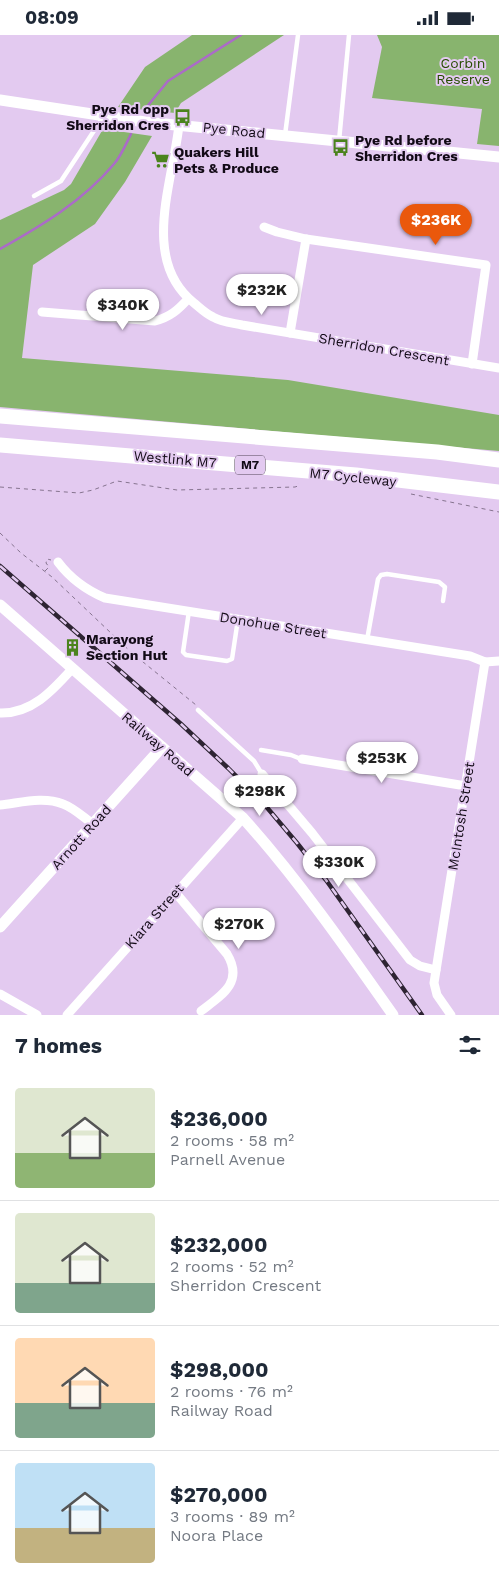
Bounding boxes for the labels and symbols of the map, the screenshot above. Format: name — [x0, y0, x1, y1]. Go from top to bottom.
park label: Corbin Reserve — [436, 55, 490, 87]
place label: Pye Rd opp Sherridon Cres — [66, 101, 170, 133]
bus stop icon: Pye Rd opp Sherridon Cres — [173, 107, 193, 127]
street label: Pye Road — [202, 119, 266, 141]
place label: Pye Rd before Sherridon Cres — [355, 132, 458, 164]
bus stop icon: Pye Rd before Sherridon Cres — [331, 138, 351, 158]
place label: Quakers Hill Pets & Produce — [174, 144, 279, 176]
supermarket icon: Quakers Hill Pets & Produce — [150, 150, 170, 170]
pin: $236K — [401, 203, 471, 246]
pin: $232K — [227, 273, 297, 316]
pin: $340K — [88, 289, 158, 331]
street label: Sherridon Crescent — [317, 330, 451, 368]
street label: Westlink M7 — [133, 447, 217, 471]
road number: M7 — [235, 455, 265, 475]
street label: M7 Cycleway — [309, 464, 398, 490]
street label: Donohue Street — [218, 609, 328, 641]
place label: Marayong Section Hut — [86, 631, 167, 663]
building icon: Marayong Section Hut — [62, 637, 82, 657]
street label: Railway Road — [119, 708, 197, 780]
pin: $253K — [347, 741, 417, 784]
street label: McIntosh Street — [445, 761, 477, 871]
pin: $298K — [225, 775, 295, 817]
street label: Arnott Road — [48, 801, 114, 873]
pin: $330K — [304, 845, 374, 888]
street label: Kiara Street — [121, 880, 187, 952]
pin: $270K — [204, 907, 274, 950]

